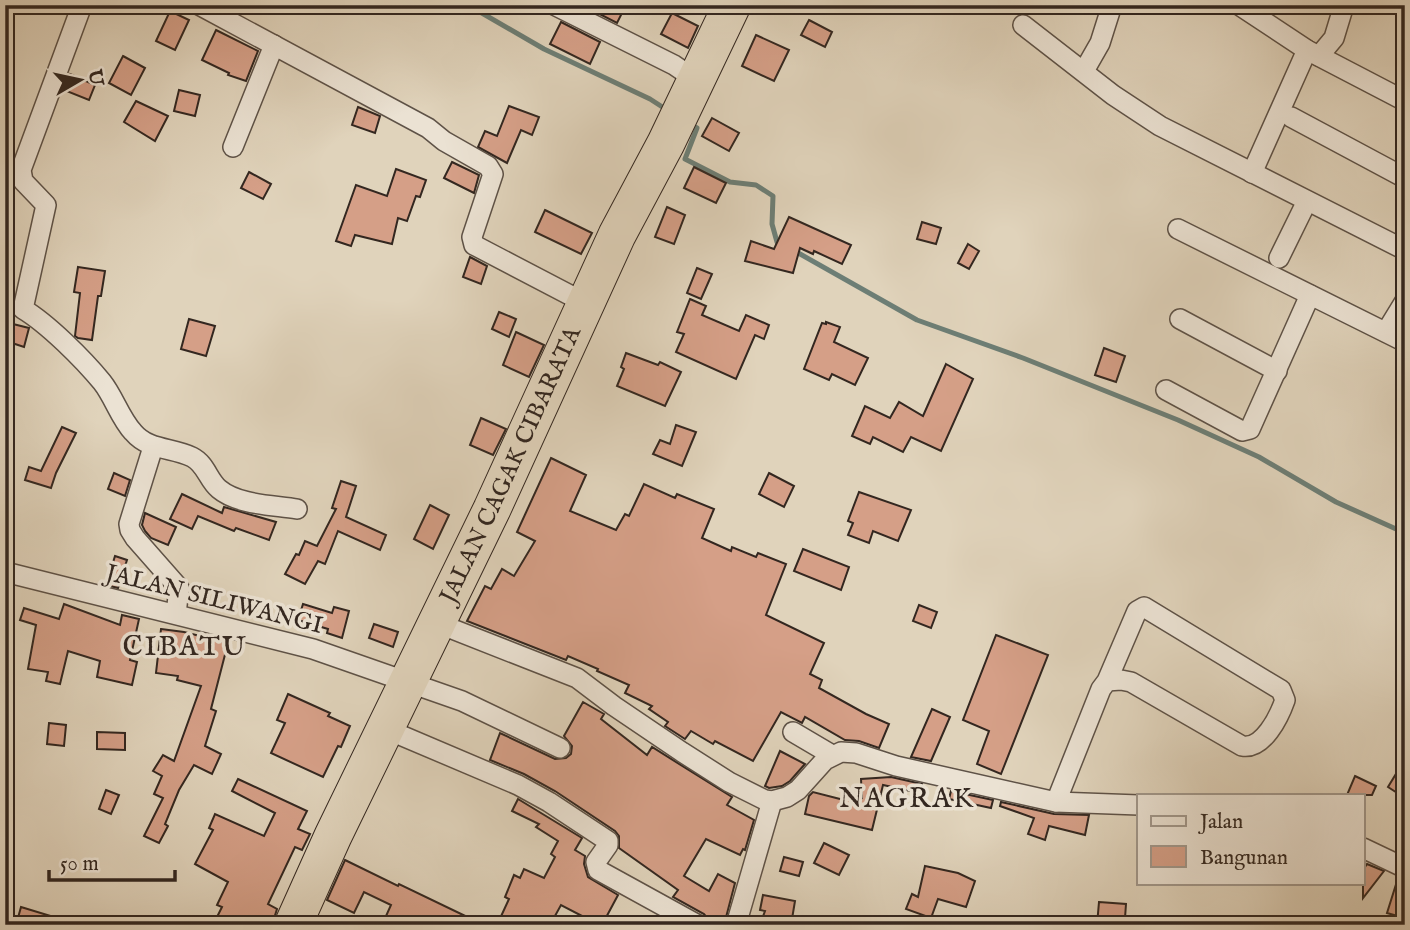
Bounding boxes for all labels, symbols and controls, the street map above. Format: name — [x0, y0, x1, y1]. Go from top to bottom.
north arrow — [46, 46, 116, 116]
text: U — [82, 67, 108, 88]
street label: JALAN CAGAK CIBARATA — [432, 321, 589, 611]
street label: JALAN SILIWANGI — [99, 557, 326, 642]
district label: CIBATU — [123, 630, 248, 665]
district label: NAGRAK — [839, 782, 975, 817]
legend — [1137, 794, 1364, 884]
text: Jalan — [1198, 809, 1243, 836]
scale bar — [49, 839, 175, 883]
text: Bangunan — [1200, 845, 1288, 872]
text: 50 m — [60, 851, 99, 878]

